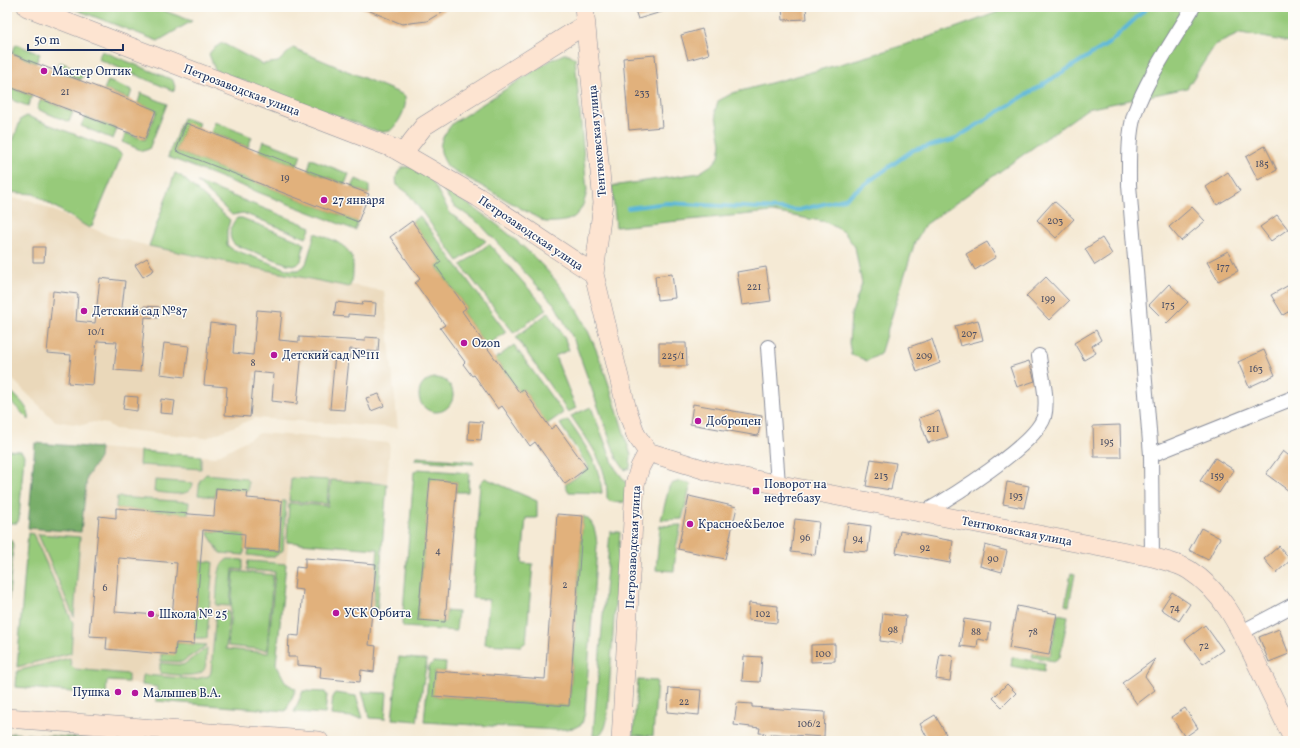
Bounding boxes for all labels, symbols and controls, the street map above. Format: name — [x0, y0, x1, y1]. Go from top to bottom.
scale bar — [28, 26, 123, 52]
text: 50 m — [34, 33, 60, 49]
street label: Петрозаводская улица — [181, 61, 302, 121]
place label: Мастер Оптик — [52, 64, 132, 80]
marker: Мастер Оптик — [39, 66, 49, 76]
street label: Тентюковская улица — [585, 84, 611, 198]
house number: 21 — [60, 85, 70, 99]
house number: 233 — [634, 86, 650, 100]
house number: 185 — [1255, 157, 1269, 171]
house number: 19 — [280, 171, 290, 185]
place label: 27 января — [332, 193, 385, 209]
street label: Петрозаводская улица — [475, 193, 586, 275]
marker: 27 января — [319, 195, 329, 205]
house number: 203 — [1047, 214, 1063, 228]
house number: 177 — [1216, 260, 1230, 274]
house number: 221 — [747, 280, 761, 294]
house number: 199 — [1041, 292, 1055, 306]
house number: 175 — [1161, 298, 1175, 312]
place label: Детский сад №87 — [92, 304, 188, 320]
marker: Детский сад №87 — [79, 306, 89, 316]
house number: 10/1 — [87, 325, 105, 339]
house number: 207 — [961, 327, 977, 341]
place label: Ozon — [472, 336, 500, 352]
marker: Ozon — [459, 338, 469, 348]
place label: Детский сад №111 — [282, 348, 380, 364]
house number: 225/1 — [662, 349, 685, 363]
house number: 209 — [916, 349, 932, 363]
marker: Детский сад №111 — [269, 350, 279, 360]
house number: 8 — [250, 356, 256, 370]
house number: 163 — [1249, 362, 1263, 376]
place label: Доброцен — [706, 414, 761, 430]
marker: Доброцен — [693, 416, 703, 426]
house number: 211 — [926, 422, 940, 436]
house number: 195 — [1100, 435, 1114, 449]
house number: 213 — [874, 469, 888, 483]
house number: 159 — [1210, 469, 1224, 483]
place label: Поворот на нефтебазу — [764, 477, 827, 507]
street label: Петрозаводская улица — [623, 485, 645, 609]
marker: Поворот на нефтебазу — [751, 486, 761, 496]
house number: 193 — [1009, 489, 1023, 503]
street label: Тентюковская улица — [960, 513, 1073, 551]
place label: Красное&Белое — [698, 517, 785, 533]
marker: Красное&Белое — [685, 519, 695, 529]
house number: 96 — [800, 531, 810, 545]
house number: 94 — [853, 532, 863, 546]
house number: 92 — [920, 541, 930, 555]
house number: 4 — [435, 544, 441, 558]
house number: 90 — [987, 552, 999, 566]
house number: 2 — [562, 578, 568, 592]
house number: 6 — [102, 581, 108, 595]
house number: 74 — [1170, 601, 1180, 615]
place label: УСК Орбита — [344, 606, 411, 622]
place label: Школа № 25 — [159, 607, 227, 623]
house number: 102 — [755, 607, 771, 621]
marker: УСК Орбита — [331, 608, 341, 618]
marker: Школа № 25 — [146, 609, 156, 619]
house number: 98 — [888, 623, 898, 637]
house number: 88 — [971, 625, 981, 639]
house number: 78 — [1028, 625, 1038, 639]
house number: 72 — [1199, 639, 1209, 653]
house number: 100 — [815, 647, 831, 661]
place label: Пушка — [73, 685, 110, 701]
place label: Малышев В.А. — [143, 686, 221, 702]
marker: Пушка — [113, 687, 123, 697]
marker: Малышев В.А. — [130, 688, 140, 698]
house number: 22 — [679, 695, 689, 709]
house number: 106/2 — [797, 717, 821, 731]

